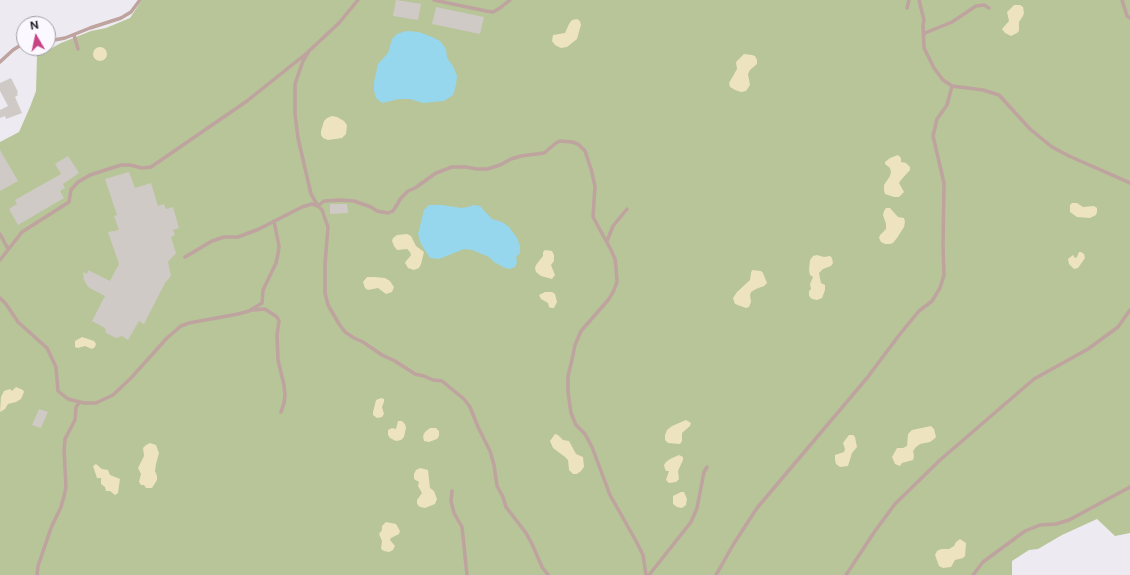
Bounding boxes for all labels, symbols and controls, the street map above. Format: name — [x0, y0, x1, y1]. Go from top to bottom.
north arrow — [16, 16, 56, 56]
text: N — [29, 19, 39, 32]

